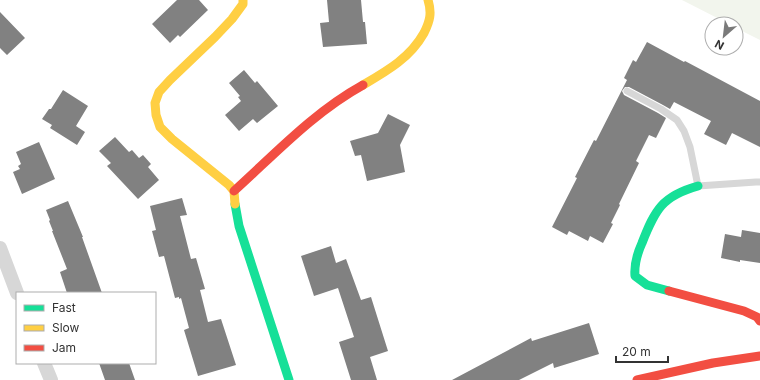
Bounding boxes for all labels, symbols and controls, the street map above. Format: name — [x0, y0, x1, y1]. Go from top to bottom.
north arrow — [704, 16, 744, 56]
text: N — [712, 37, 726, 53]
legend — [16, 292, 156, 364]
text: Fast — [52, 300, 76, 315]
text: Slow — [52, 320, 80, 335]
scale bar — [616, 338, 668, 364]
text: Jam — [52, 340, 76, 355]
text: 20 m — [622, 344, 651, 359]

